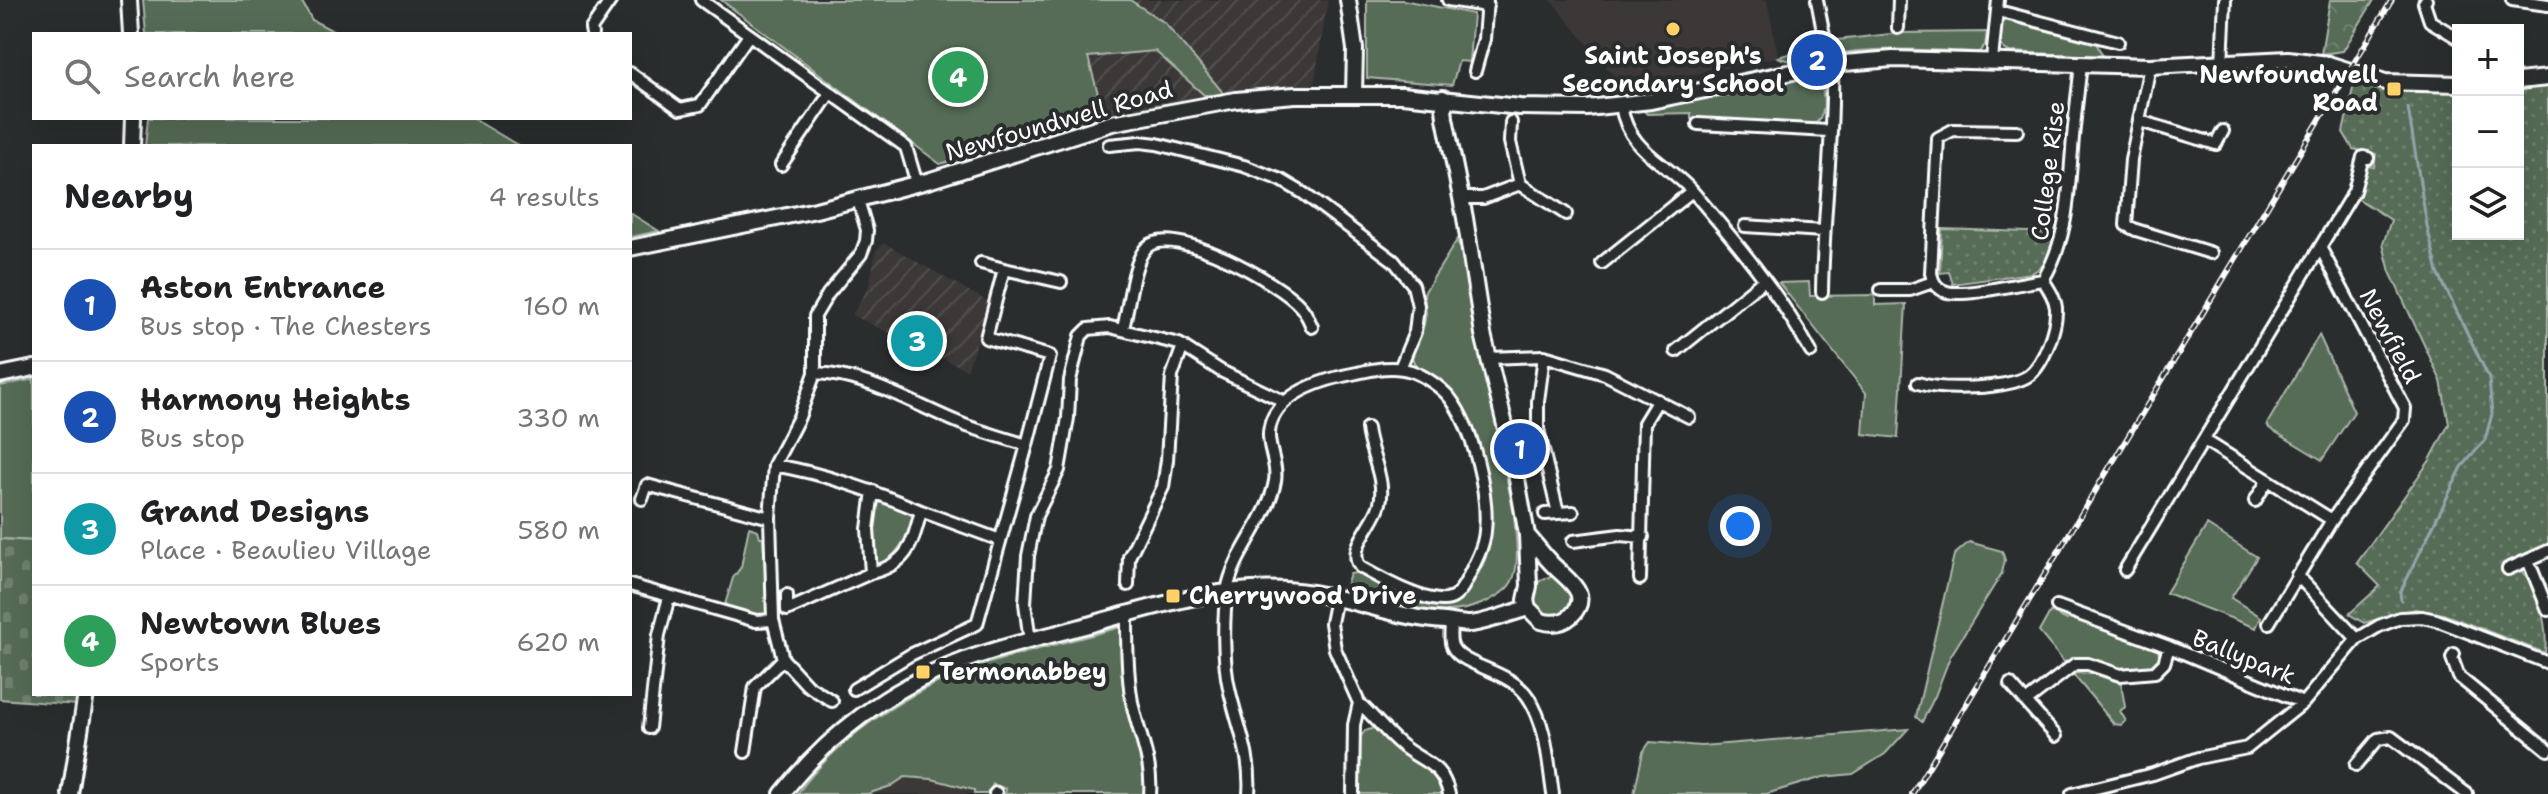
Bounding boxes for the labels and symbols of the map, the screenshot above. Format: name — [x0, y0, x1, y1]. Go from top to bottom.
marker: Saint Joseph's Secondary School — [1664, 20, 1682, 38]
pin: 2 — [1791, 30, 1843, 90]
place label: Saint Joseph's Secondary School — [1562, 40, 1784, 100]
pin: 4 — [932, 47, 984, 107]
place label: Newfoundwell Road — [2199, 59, 2378, 119]
street label: Newfoundwell Road — [942, 73, 1176, 169]
marker: Newfoundwell Road — [2385, 80, 2403, 98]
street label: College Rise — [2024, 99, 2072, 243]
street label: Newfield — [2352, 283, 2428, 389]
pin: 3 — [891, 311, 943, 371]
pin: 1 — [1494, 419, 1546, 479]
your location — [1720, 506, 1760, 546]
place label: Cherrywood Drive — [1189, 580, 1417, 612]
marker: Cherrywood Drive — [1164, 587, 1182, 605]
street label: Ballypark — [2188, 622, 2300, 692]
place label: Termonabbey — [939, 656, 1107, 688]
marker: Termonabbey — [914, 663, 932, 681]

